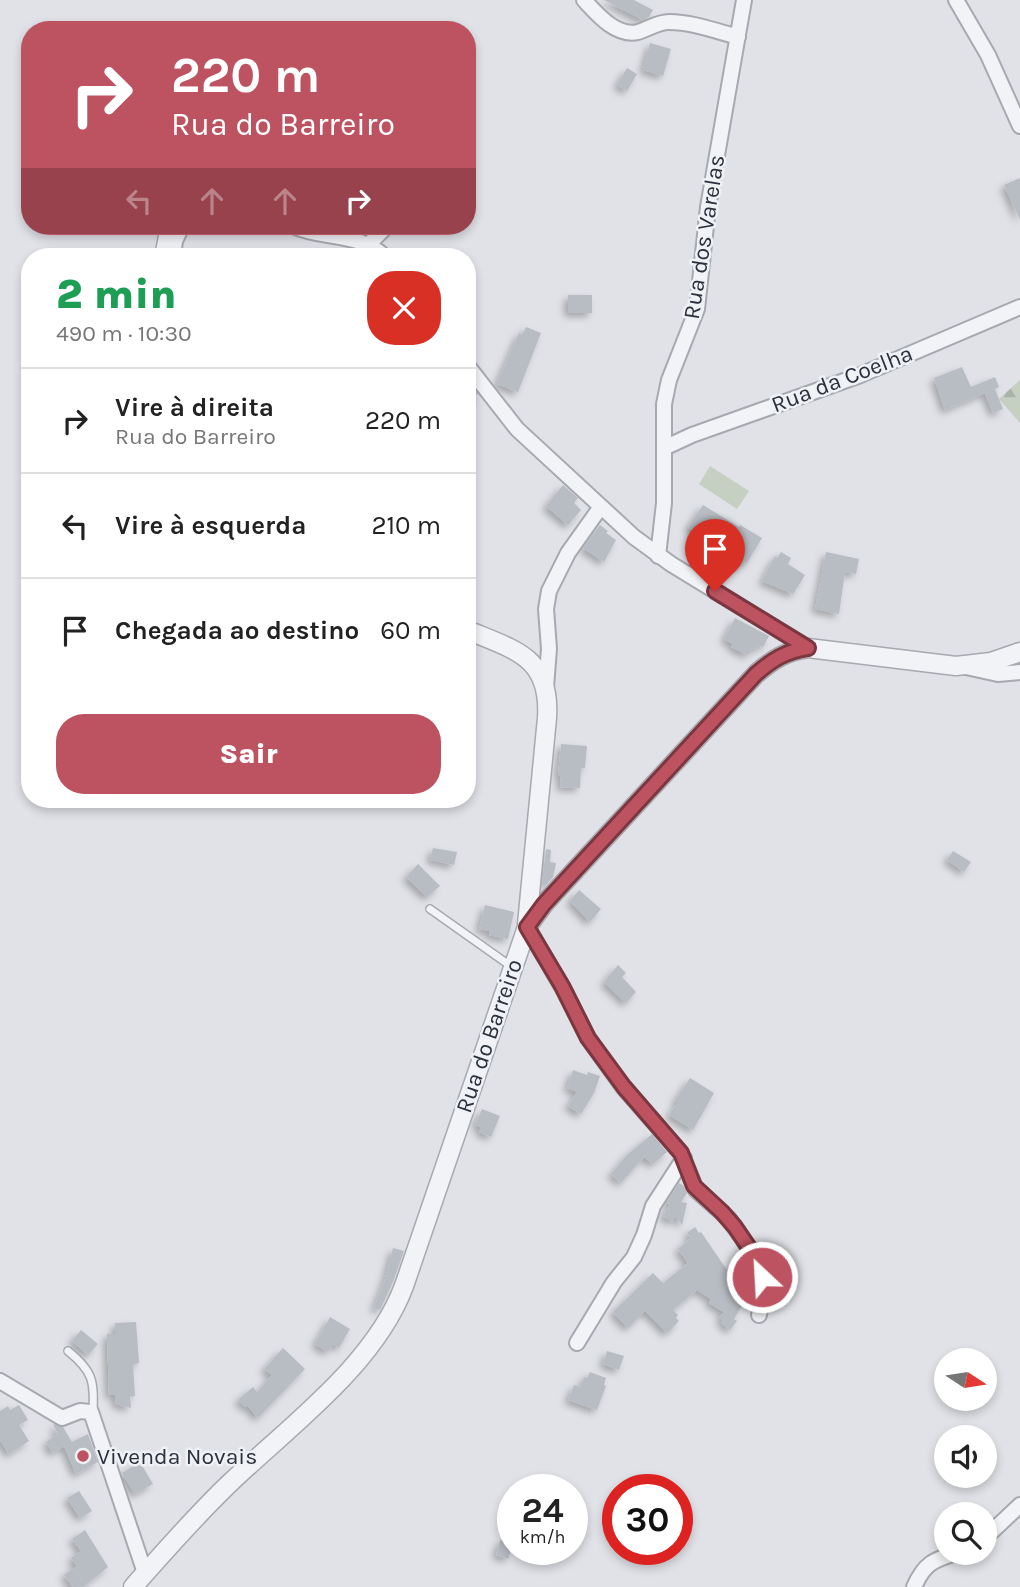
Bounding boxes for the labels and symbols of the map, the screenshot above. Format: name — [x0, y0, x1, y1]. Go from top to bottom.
street label: Rua dos Varelas — [678, 153, 730, 321]
street label: Rua da Coelha — [767, 340, 917, 418]
pin — [685, 519, 745, 591]
street label: Rua do Barreiro — [450, 956, 528, 1116]
position arrow — [725, 1240, 799, 1314]
north arrow — [934, 1348, 998, 1410]
place label: Vivenda Novais — [97, 1443, 257, 1470]
marker: Vivenda Novais — [75, 1448, 91, 1464]
speed limit sign: 30 — [602, 1474, 693, 1565]

